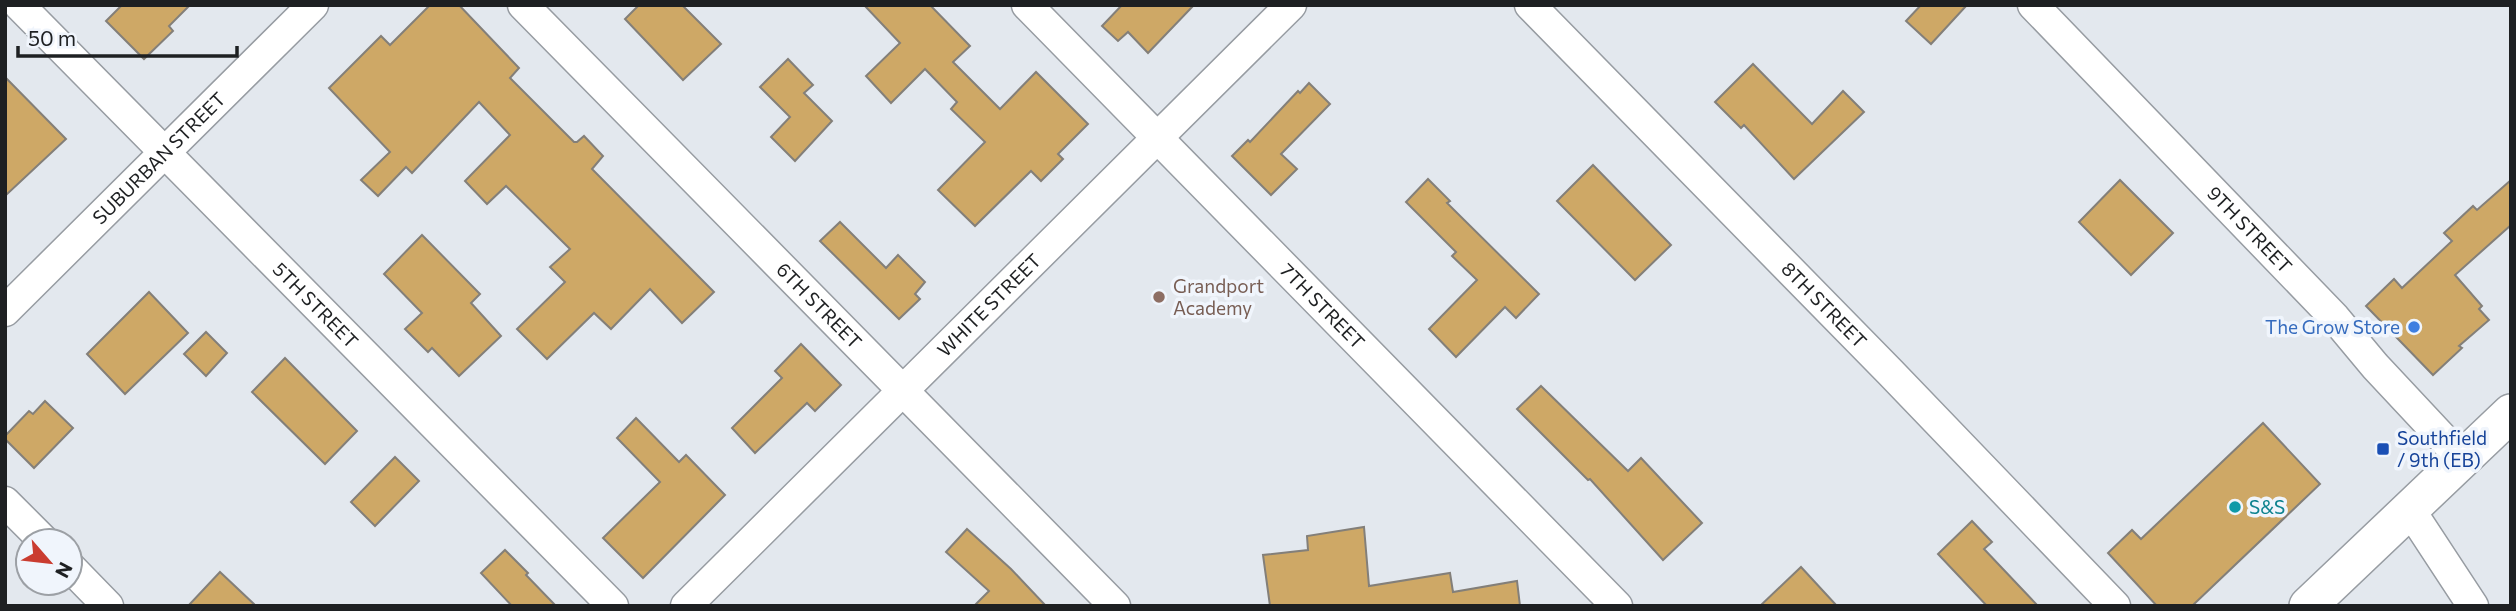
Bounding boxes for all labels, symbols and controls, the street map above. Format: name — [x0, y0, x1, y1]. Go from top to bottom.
scale bar — [18, 14, 236, 58]
text: 50 m — [28, 25, 76, 50]
street label: SUBURBAN STREET — [87, 87, 230, 229]
street label: 9TH STREET — [2203, 181, 2297, 277]
street label: WHITE STREET — [932, 248, 1045, 361]
street label: 5TH STREET — [269, 257, 363, 352]
street label: 8TH STREET — [1777, 257, 1872, 352]
street label: 6TH STREET — [772, 258, 867, 353]
street label: 7TH STREET — [1276, 258, 1370, 353]
place label: Grandport Academy — [1173, 274, 1264, 319]
marker: Grandport Academy — [1151, 289, 1167, 305]
place label: The Grow Store — [2265, 315, 2400, 338]
marker: The Grow Store — [2406, 319, 2422, 335]
place label: Southfield / 9th (EB) — [2397, 426, 2487, 471]
marker: Southfield / 9th (EB) — [2375, 441, 2391, 457]
place label: S&S — [2249, 495, 2285, 518]
marker: S&S — [2227, 499, 2243, 515]
north arrow — [14, 527, 84, 597]
text: N — [51, 559, 78, 582]

